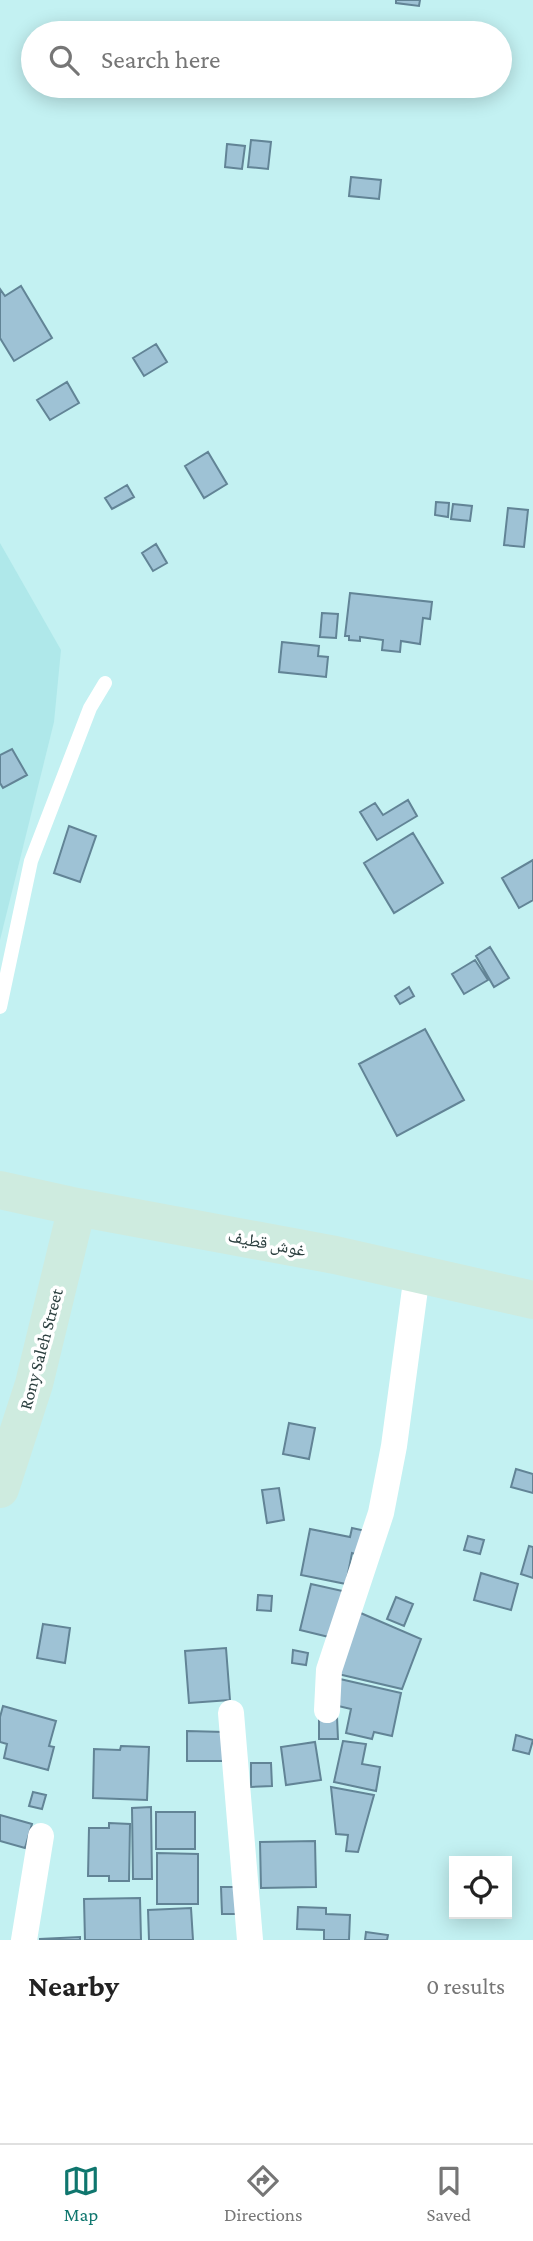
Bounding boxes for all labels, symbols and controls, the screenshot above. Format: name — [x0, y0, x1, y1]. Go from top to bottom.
search box — [21, 21, 512, 98]
icon: search — [45, 41, 83, 79]
text: Search here — [101, 45, 220, 74]
street label: غوش قطيف — [226, 1226, 308, 1261]
street label: Rony Saleh Street — [15, 1285, 67, 1412]
map controls — [449, 1856, 512, 1919]
button: locate — [449, 1856, 512, 1919]
text: Nearby — [28, 1969, 119, 2002]
text: 0 results — [426, 1973, 505, 1999]
tab: Map — [62, 2162, 100, 2225]
tab: Directions — [224, 2162, 303, 2225]
tab: Saved — [426, 2162, 471, 2225]

